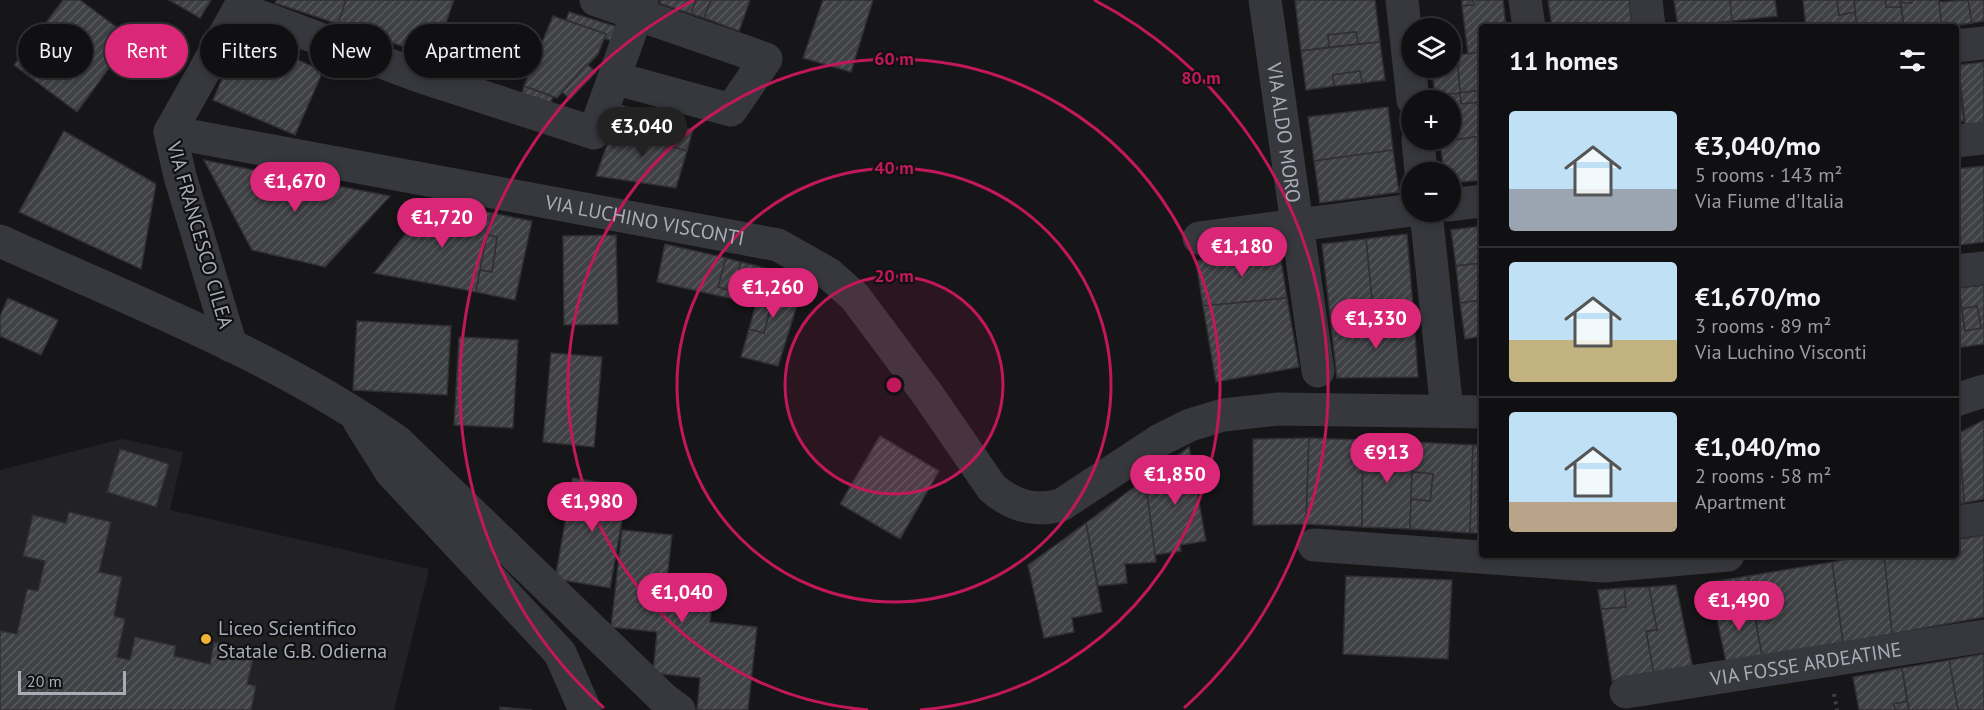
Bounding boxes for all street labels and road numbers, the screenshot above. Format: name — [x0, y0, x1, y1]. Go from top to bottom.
street label: VIA ALDO MORO — [1261, 60, 1307, 204]
street label: VIA FRANCESCO CILEA — [161, 138, 239, 332]
street label: VIA LUCHINO VISCONTI — [542, 189, 747, 252]
street label: VIA FOSSE ARDEATINE — [1707, 636, 1903, 692]

